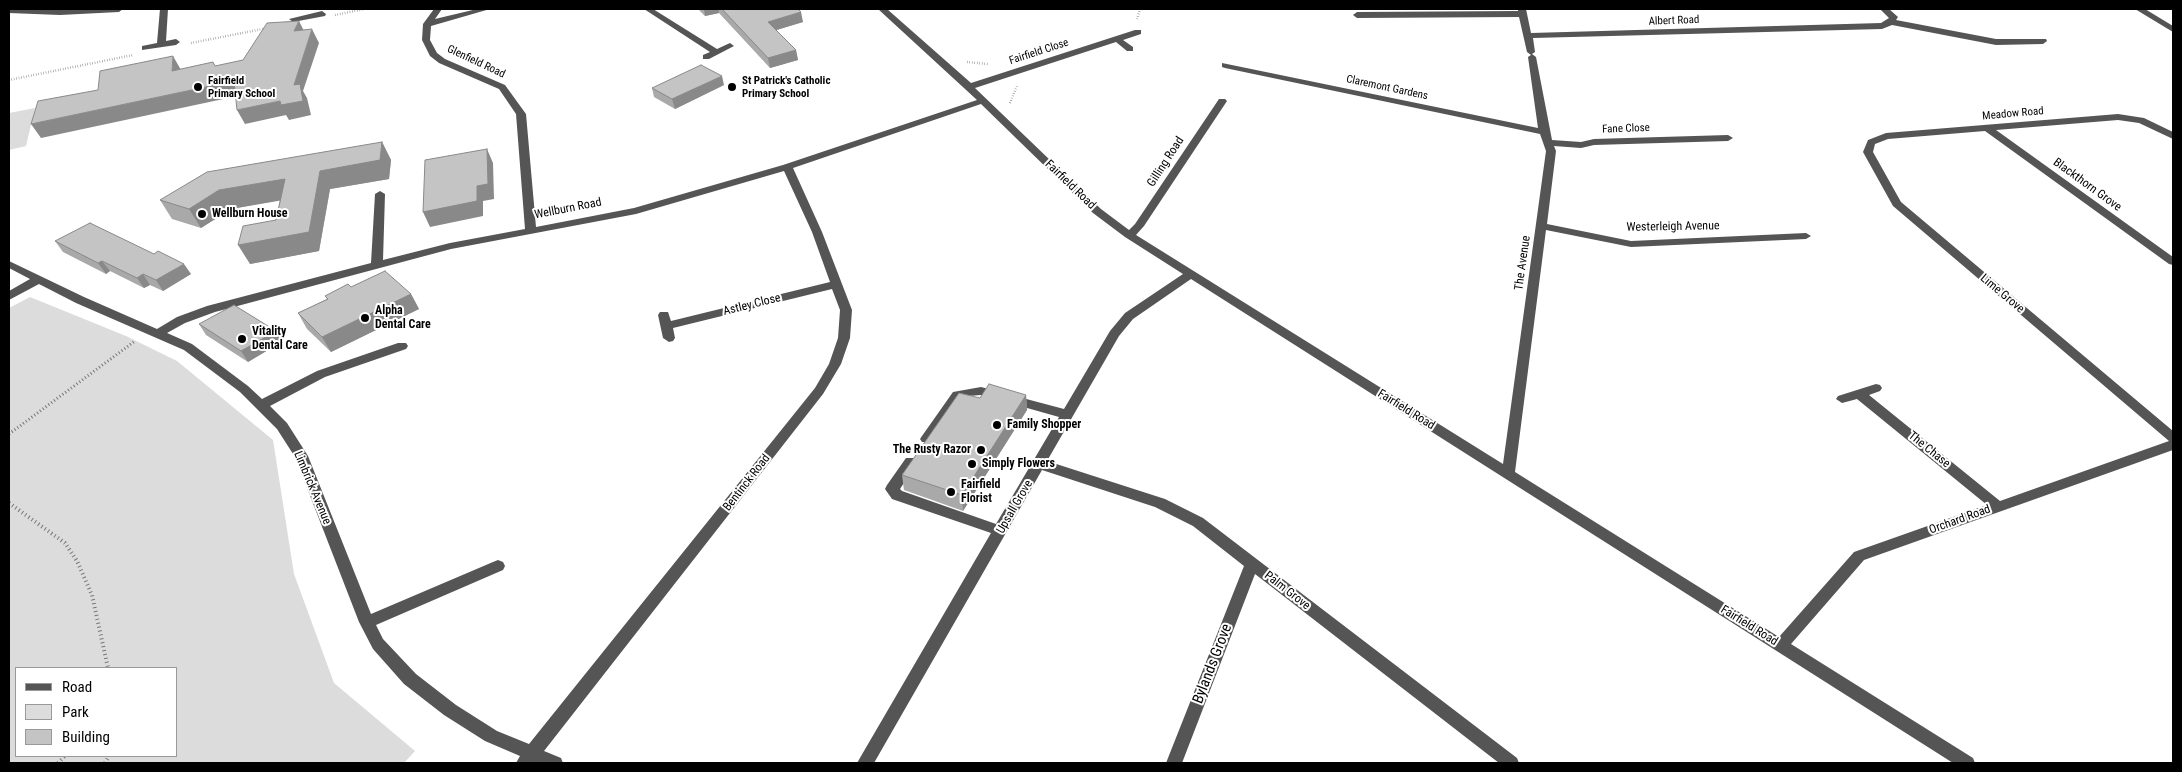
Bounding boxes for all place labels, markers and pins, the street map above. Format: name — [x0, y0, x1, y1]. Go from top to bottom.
place label: Fairfield Primary School — [208, 74, 275, 100]
place label: St Patrick's Catholic Primary School — [742, 74, 830, 100]
marker: Fairfield Primary School — [192, 81, 204, 93]
marker: St Patrick's Catholic Primary School — [726, 81, 738, 93]
place label: Wellburn House — [212, 207, 288, 221]
marker: Wellburn House — [196, 208, 208, 220]
place label: Alpha Dental Care — [375, 304, 431, 332]
marker: Alpha Dental Care — [359, 312, 371, 324]
place label: Vitality Dental Care — [252, 325, 308, 353]
marker: Vitality Dental Care — [236, 333, 248, 345]
place label: Family Shopper — [1007, 418, 1081, 432]
marker: Family Shopper — [991, 419, 1003, 431]
place label: The Rusty Razor — [893, 443, 971, 457]
marker: The Rusty Razor — [975, 444, 987, 456]
place label: Simply Flowers — [982, 457, 1055, 471]
marker: Simply Flowers — [966, 458, 978, 470]
place label: Fairfield Florist — [961, 478, 1000, 506]
marker: Fairfield Florist — [945, 486, 957, 498]

